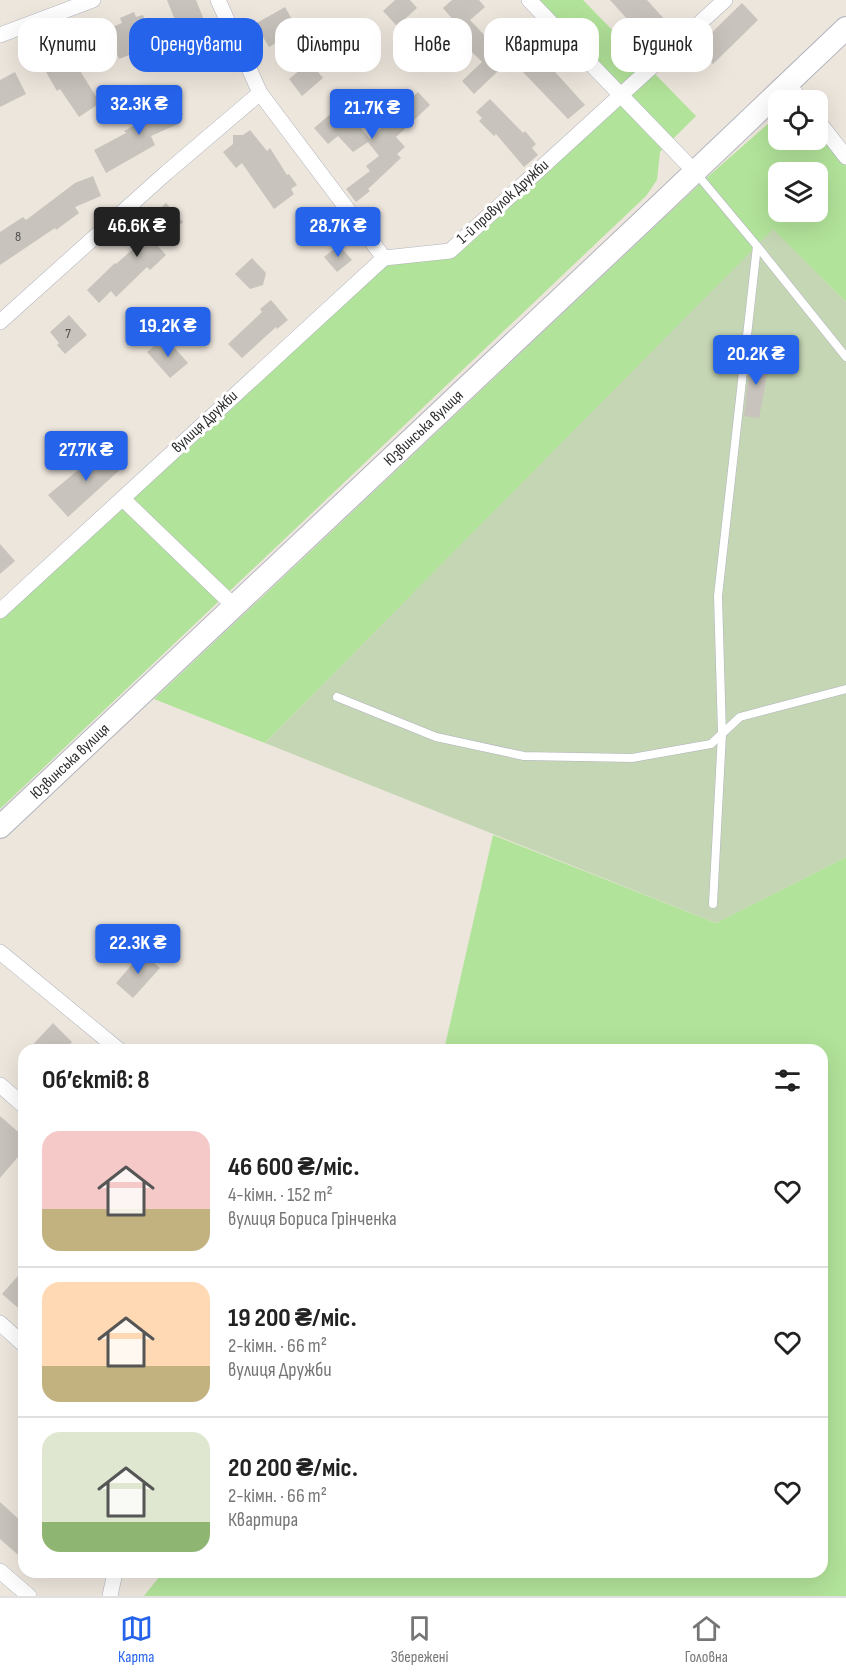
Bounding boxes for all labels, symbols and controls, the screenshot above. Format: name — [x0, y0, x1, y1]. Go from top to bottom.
chip: Купити — [18, 18, 117, 72]
chip: Орендувати — [129, 18, 263, 72]
chip: Фільтри — [275, 18, 381, 72]
chip: Нове — [393, 18, 472, 72]
chip: Квартира — [484, 18, 599, 72]
chip: Будинок — [611, 18, 713, 72]
pin: 32.3K ₴ — [84, 85, 194, 136]
pin: 21.7K ₴ — [317, 89, 427, 140]
map controls — [768, 90, 828, 222]
button: locate — [768, 90, 828, 150]
text: 32.3K ₴ — [110, 92, 168, 116]
text: 21.7K ₴ — [344, 96, 400, 120]
street label: 1-й провулок Дружби — [453, 156, 553, 248]
button: layers — [768, 162, 828, 222]
pin: 46.6K ₴ — [82, 207, 192, 258]
pin: 28.7K ₴ — [283, 207, 393, 258]
text: 46.6K ₴ — [108, 214, 166, 238]
text: 28.7K ₴ — [309, 214, 367, 238]
house number: 8 — [15, 228, 21, 245]
pin: 19.2K ₴ — [113, 307, 223, 358]
text: 19.2K ₴ — [139, 314, 197, 338]
house number: 7 — [65, 325, 71, 342]
pin: 20.2K ₴ — [701, 335, 811, 386]
text: 20.2K ₴ — [727, 342, 785, 366]
street label: Юзвинська вулиця — [380, 386, 467, 470]
street label: вулиця Дружби — [168, 387, 242, 457]
pin: 27.7K ₴ — [31, 431, 141, 482]
text: 27.7K ₴ — [59, 438, 113, 462]
street label: Юзвинська вулиця — [26, 719, 113, 803]
pin: 22.3K ₴ — [83, 924, 193, 975]
text: 22.3K ₴ — [109, 931, 167, 955]
icon: filters — [771, 1064, 804, 1097]
text: Об’єктів: 8 — [42, 1065, 150, 1096]
text: 46 600 ₴/міс. — [228, 1152, 359, 1183]
icon: home — [90, 1155, 162, 1227]
icon: heart — [771, 1175, 804, 1208]
text: 4-кімн. · 152 m² — [228, 1183, 333, 1207]
text: вулиця Бориса Грінченка — [228, 1207, 397, 1231]
text: 19 200 ₴/міс. — [228, 1303, 357, 1334]
icon: home — [90, 1306, 162, 1378]
icon: heart — [771, 1326, 804, 1359]
text: 2-кімн. · 66 m² — [228, 1334, 327, 1358]
text: вулиця Дружби — [228, 1358, 332, 1382]
text: 20 200 ₴/міс. — [228, 1453, 358, 1484]
icon: home — [90, 1456, 162, 1528]
icon: heart — [771, 1476, 804, 1509]
text: 2-кімн. · 66 m² — [228, 1484, 327, 1508]
text: Квартира — [228, 1508, 298, 1532]
tab: Карта — [118, 1612, 154, 1667]
tab: Збережені — [391, 1612, 449, 1667]
tab: Головна — [685, 1612, 728, 1667]

